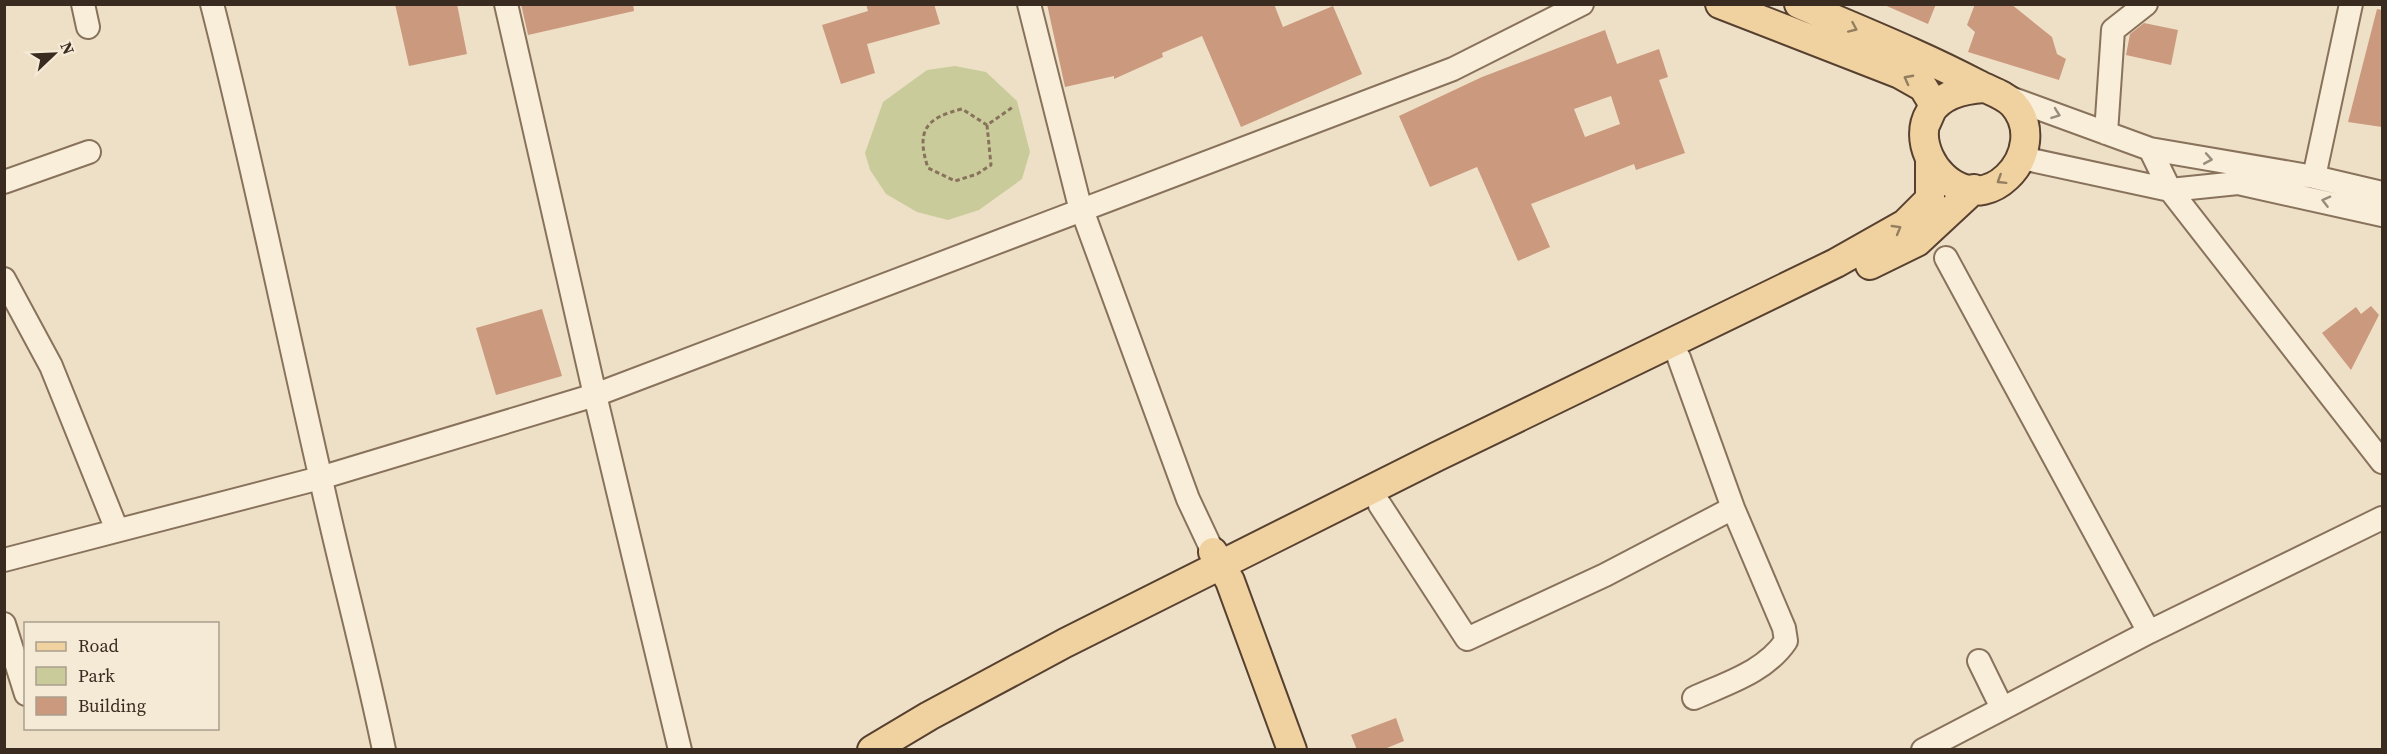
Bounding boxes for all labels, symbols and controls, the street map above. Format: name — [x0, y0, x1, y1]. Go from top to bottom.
one-way arrow — [1846, 21, 1857, 33]
north arrow — [24, 24, 84, 84]
text: N — [55, 38, 80, 58]
one-way arrow — [1904, 75, 1914, 86]
one-way arrow — [2050, 107, 2061, 120]
one-way arrow — [2203, 152, 2213, 165]
one-way arrow — [1997, 172, 2008, 183]
one-way arrow — [2321, 196, 2332, 208]
one-way arrow — [1891, 224, 1901, 236]
legend — [24, 622, 219, 730]
text: Road — [78, 633, 119, 658]
text: Park — [78, 663, 115, 688]
text: Building — [78, 693, 146, 718]

